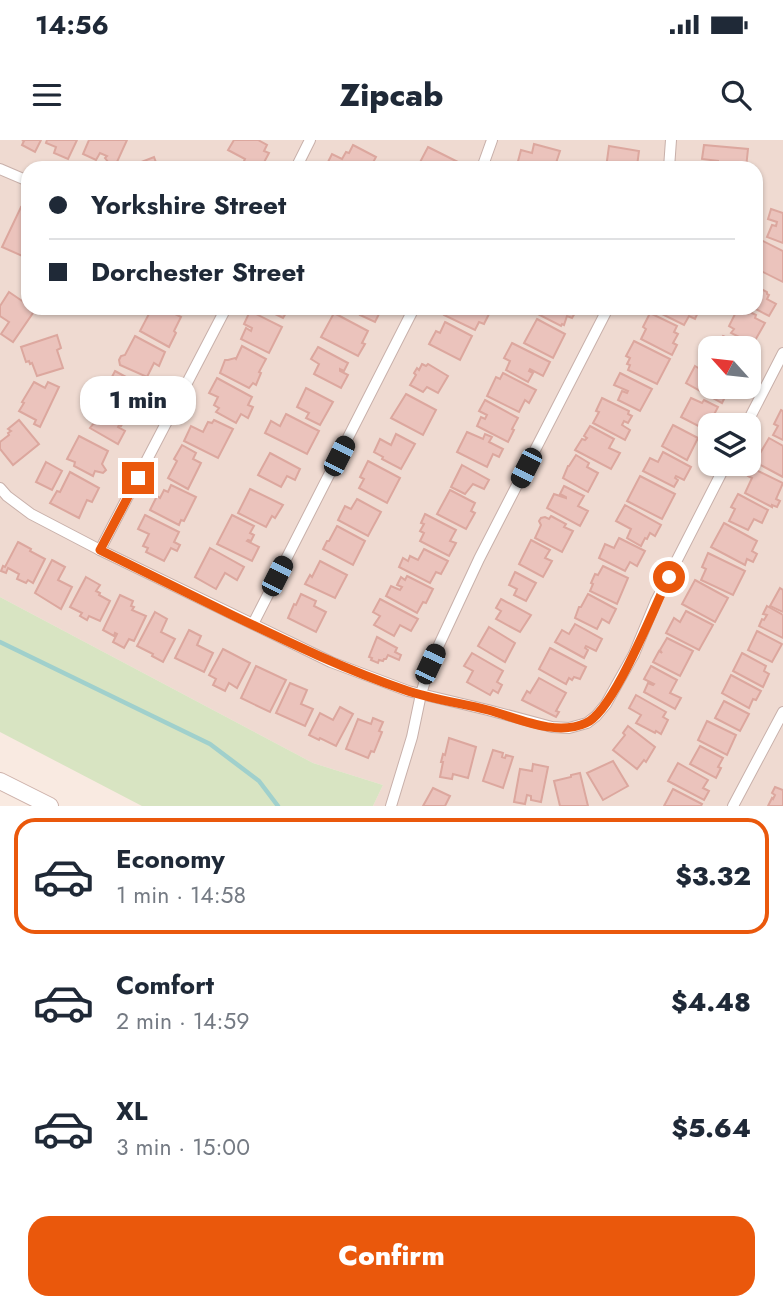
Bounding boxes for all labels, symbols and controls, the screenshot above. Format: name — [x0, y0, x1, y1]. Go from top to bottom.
text: 14:56 — [35, 6, 109, 44]
text: Zipcab — [340, 72, 443, 118]
icon: menu — [28, 76, 66, 114]
icon: search — [717, 76, 755, 114]
text: Yorkshire Street — [91, 186, 286, 224]
text: Dorchester Street — [91, 253, 305, 291]
north arrow — [698, 336, 761, 399]
map controls — [698, 336, 761, 476]
callout: 1 min — [80, 376, 196, 426]
text: 1 min — [109, 383, 167, 417]
button: layers — [698, 413, 761, 476]
car — [321, 433, 358, 479]
car — [508, 445, 545, 491]
route end — [122, 462, 154, 494]
car — [259, 553, 296, 599]
route start — [653, 561, 685, 593]
car — [412, 641, 449, 687]
text: Economy — [116, 840, 225, 878]
icon: car — [32, 845, 95, 908]
text: $3.32 — [675, 857, 751, 895]
text: 1 min · 14:58 — [116, 878, 246, 912]
text: Comfort — [116, 966, 214, 1004]
icon: car — [32, 971, 95, 1034]
text: $4.48 — [671, 983, 751, 1021]
text: 2 min · 14:59 — [116, 1004, 250, 1038]
text: XL — [116, 1092, 148, 1130]
icon: car — [32, 1097, 95, 1160]
text: $5.64 — [671, 1109, 751, 1147]
text: 3 min · 15:00 — [116, 1130, 250, 1164]
button: Confirm — [28, 1216, 755, 1296]

